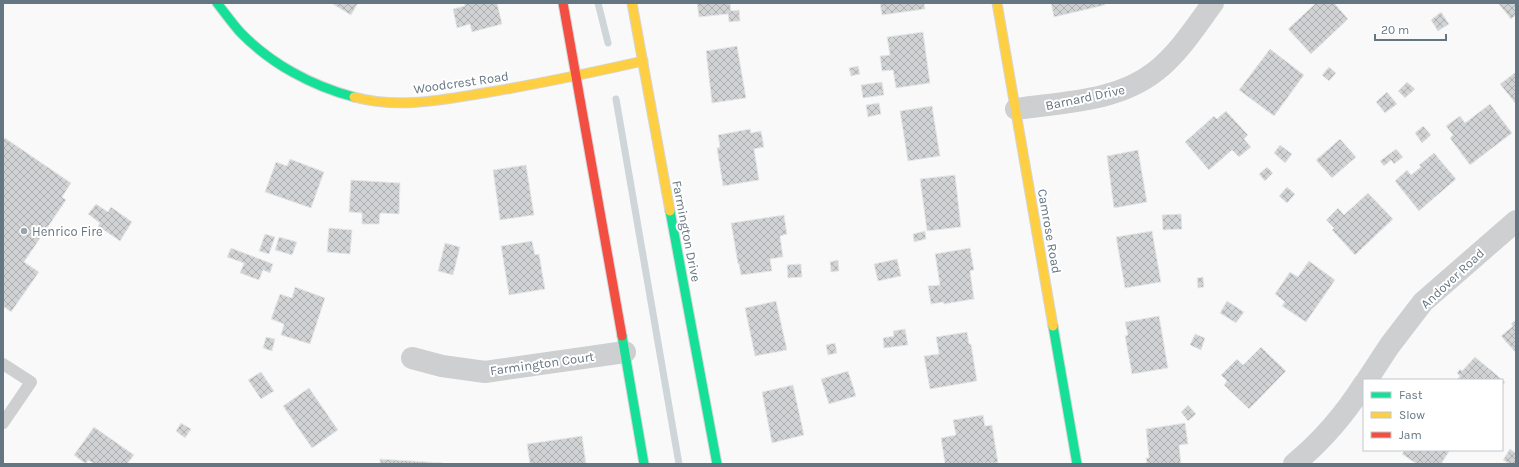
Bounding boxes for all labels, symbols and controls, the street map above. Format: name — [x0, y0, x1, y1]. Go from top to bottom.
scale bar — [1375, 16, 1446, 42]
text: 20 m — [1381, 23, 1409, 37]
street label: Woodcrest Road — [413, 68, 510, 97]
street label: Barnard Drive — [1044, 82, 1126, 113]
street label: Farmington Drive — [669, 179, 704, 283]
street label: Camrose Road — [1035, 188, 1064, 275]
place label: Henrico Fire — [32, 224, 103, 239]
marker: Henrico Fire — [19, 226, 29, 236]
street label: Andover Road — [1418, 245, 1487, 311]
street label: Farmington Court — [489, 349, 595, 378]
legend — [1363, 379, 1503, 451]
text: Fast — [1399, 388, 1423, 402]
text: Slow — [1399, 408, 1425, 422]
text: Jam — [1399, 428, 1422, 442]

